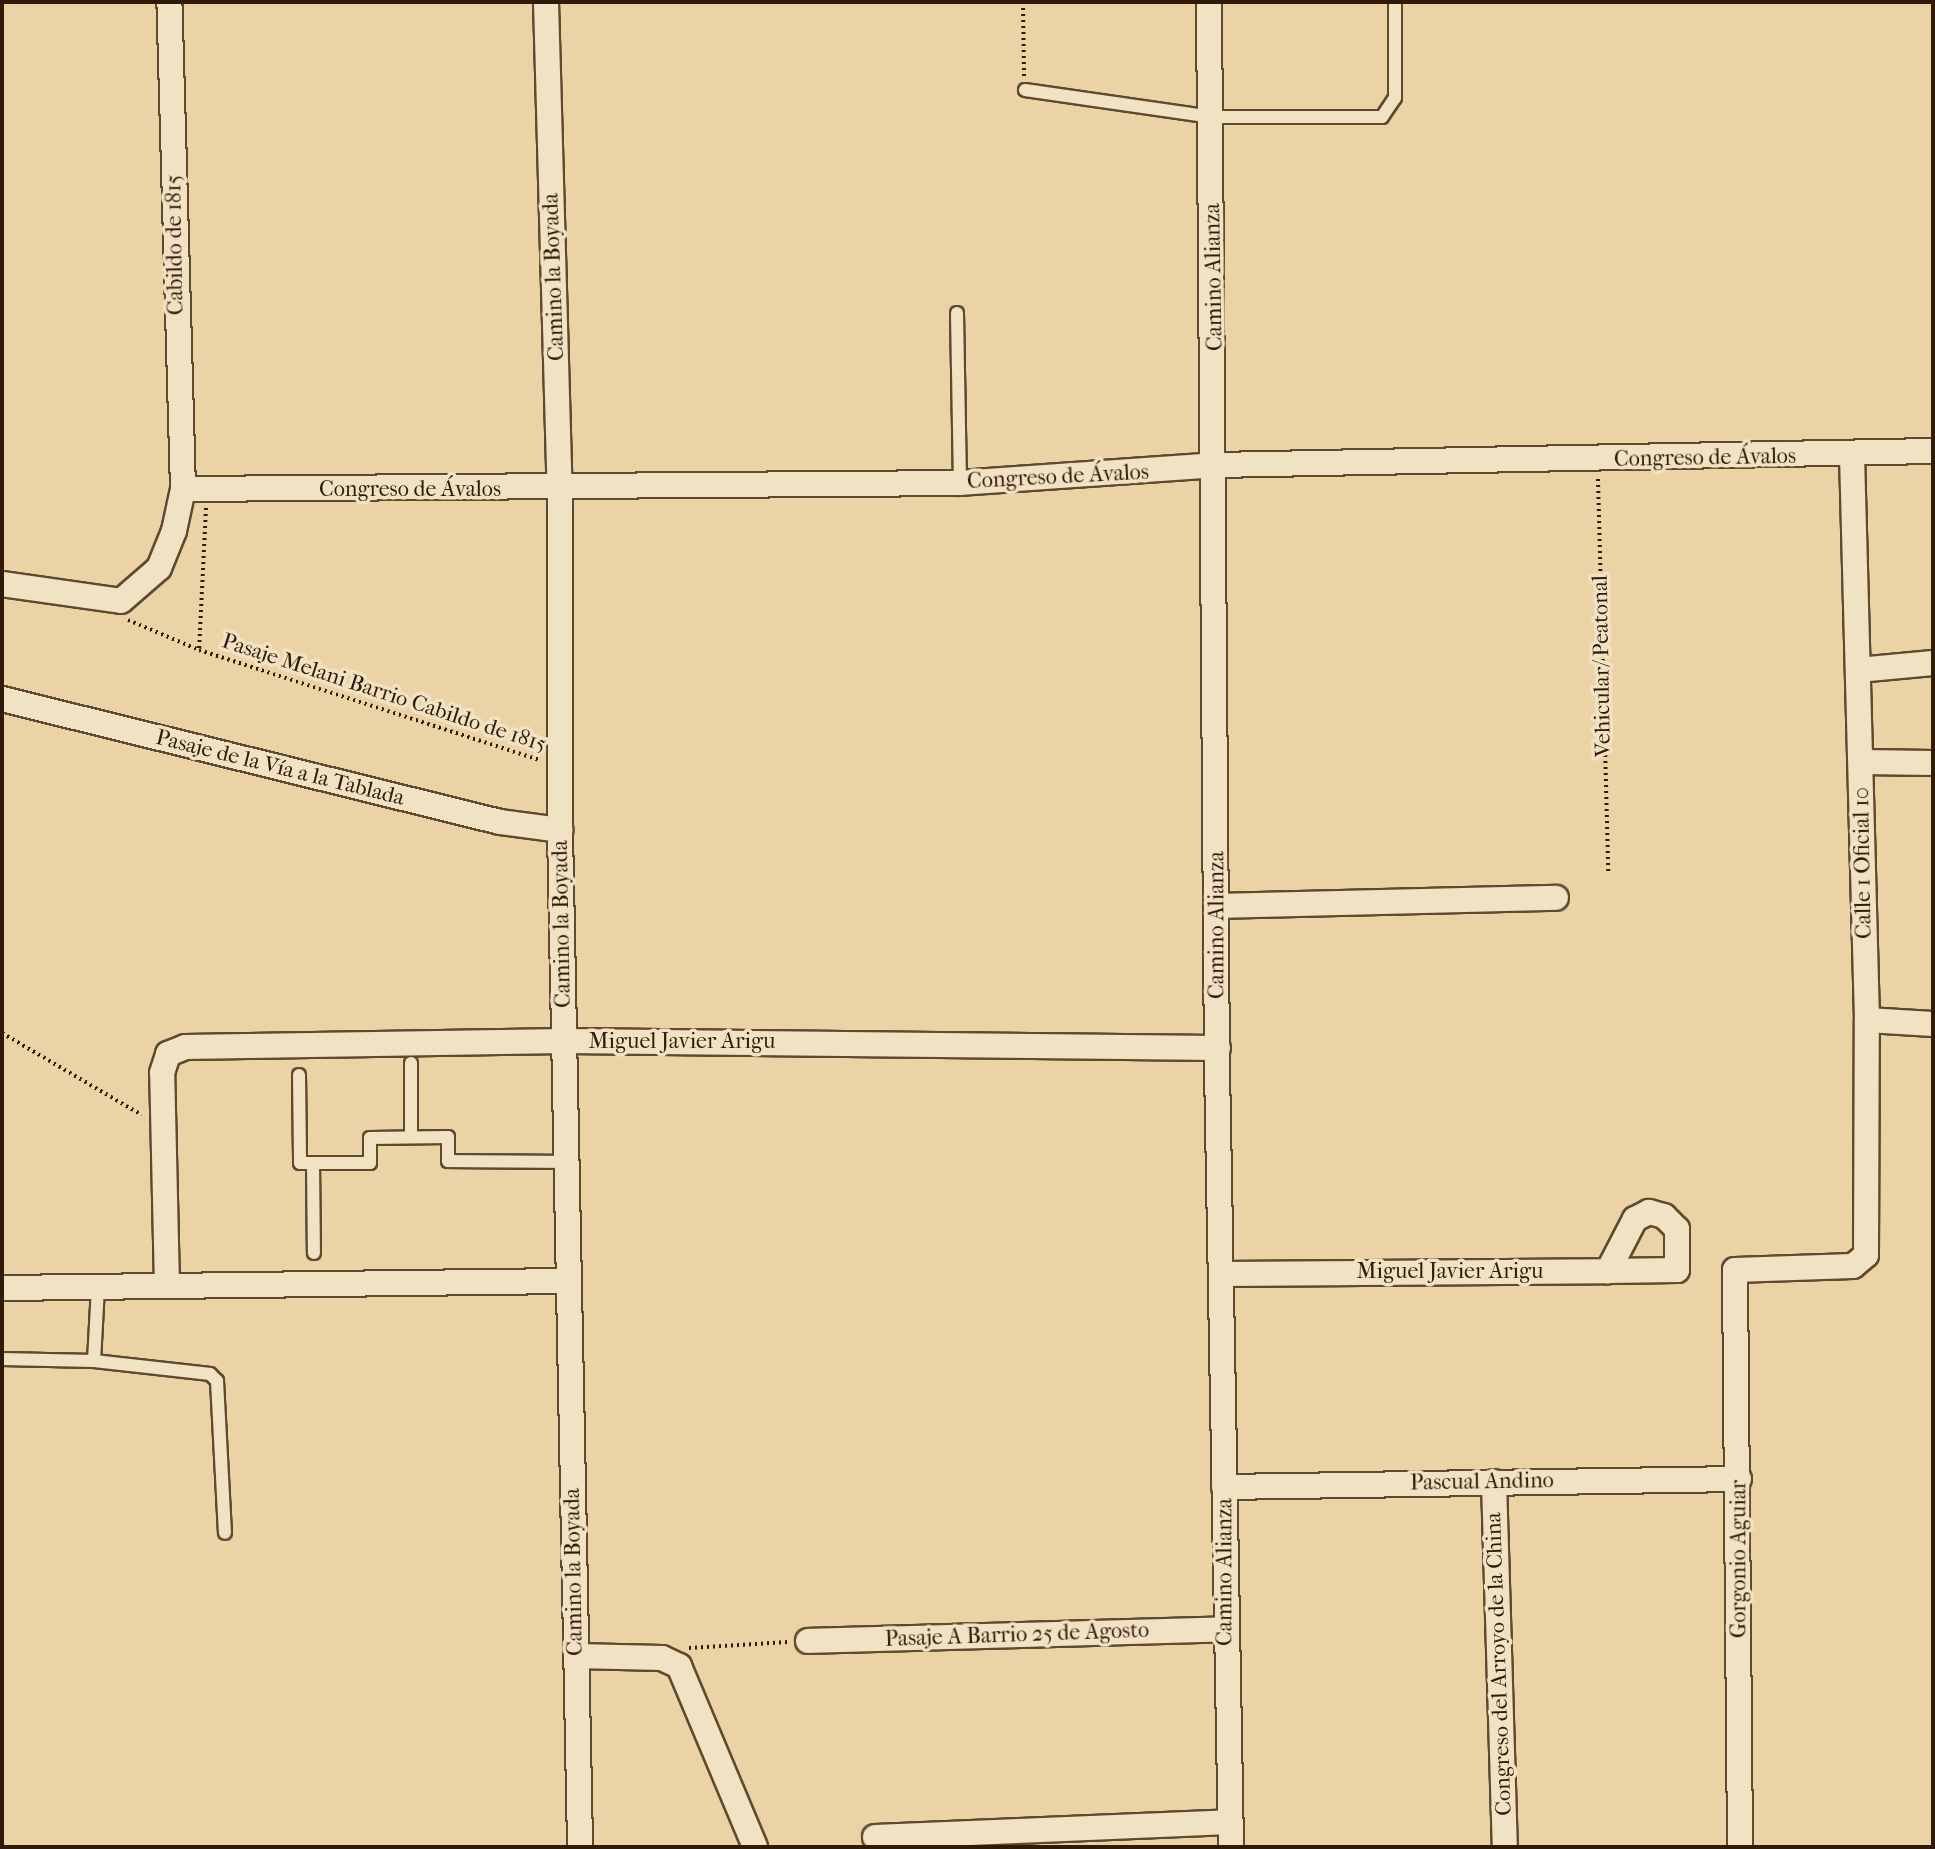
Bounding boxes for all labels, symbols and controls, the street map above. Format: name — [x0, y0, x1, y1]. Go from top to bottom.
street label: Cabildo de 1815 — [161, 175, 189, 315]
street label: Camino la Boyada — [538, 193, 570, 361]
street label: Camino Alianza — [1200, 203, 1228, 351]
street label: Congreso de Ávalos — [1614, 443, 1796, 473]
street label: Congreso de Ávalos — [966, 459, 1150, 495]
street label: Congreso de Ávalos — [319, 477, 501, 503]
street label: Vehicular/ Peatonal — [1587, 575, 1617, 757]
street label: Pasaje Melani Barrio Cabildo de 1815 — [219, 628, 549, 758]
street label: Pasaje de la Vía a la Tablada — [153, 724, 407, 812]
street label: Calle 1 Oficial 10 — [1848, 787, 1878, 939]
street label: Camino la Boyada — [547, 840, 577, 1008]
street label: Camino Alianza — [1204, 851, 1230, 999]
street label: Miguel Javier Arigu — [588, 1029, 776, 1055]
street label: Miguel Javier Arigu — [1356, 1259, 1544, 1285]
street label: Pascual Andino — [1410, 1468, 1554, 1496]
street label: Gorgonio Aguiar — [1726, 1480, 1752, 1638]
street label: Camino la Boyada — [559, 1488, 589, 1656]
street label: Camino Alianza — [1212, 1498, 1238, 1646]
street label: Congreso del Arroyo de la China — [1481, 1512, 1517, 1816]
street label: Pasaje A Barrio 25 de Agosto — [884, 1617, 1150, 1653]

